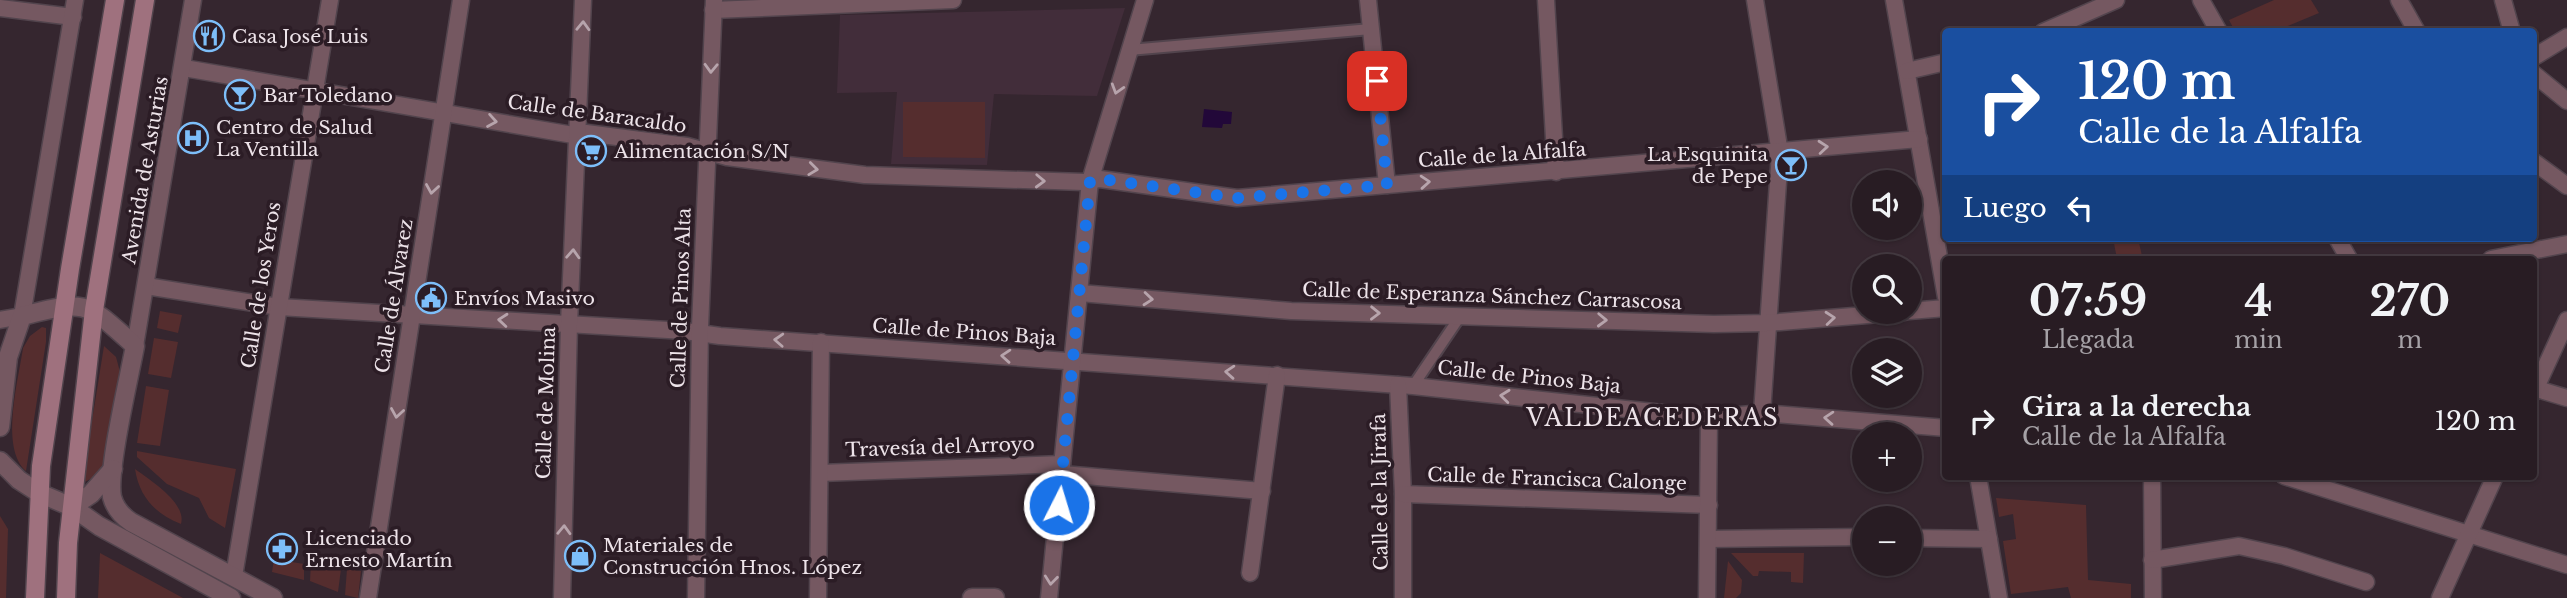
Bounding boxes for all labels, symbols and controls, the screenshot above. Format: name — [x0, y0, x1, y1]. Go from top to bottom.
restaurant icon: Casa José Luis — [192, 19, 226, 53]
one-way arrow — [575, 20, 590, 31]
place label: Casa José Luis — [232, 25, 368, 48]
pin — [1347, 51, 1407, 111]
text: 120 m — [2078, 51, 2236, 112]
icon: right — [1963, 56, 2054, 147]
icon: arrive — [1358, 62, 1396, 100]
one-way arrow — [703, 63, 719, 74]
street label: Avenida de Asturias — [117, 74, 173, 267]
bar icon: Bar Toledano — [223, 78, 257, 112]
one-way arrow — [1111, 82, 1126, 94]
place label: Bar Toledano — [263, 84, 393, 107]
street label: Calle de Baracaldo — [506, 90, 688, 138]
one-way arrow — [486, 112, 498, 127]
text: Calle de la Alfalfa — [2078, 112, 2362, 152]
place label: Centro de Salud La Ventilla — [216, 116, 373, 161]
hospital icon: Centro de Salud La Ventilla — [176, 121, 210, 155]
supermarket icon: Alimentación S/N — [574, 134, 608, 168]
street label: Calle de la Alfalfa — [1417, 138, 1587, 172]
place label: Alimentación S/N — [613, 140, 789, 163]
one-way arrow — [1817, 140, 1828, 155]
place label: La Esquinita de Pepe — [1647, 143, 1768, 188]
bar icon: La Esquinita de Pepe — [1774, 148, 1808, 182]
one-way arrow — [807, 161, 818, 176]
map controls — [1852, 170, 1922, 576]
button: sound — [1852, 170, 1922, 240]
one-way arrow — [1034, 173, 1045, 188]
one-way arrow — [1420, 175, 1431, 190]
one-way arrow — [425, 183, 440, 194]
icon: left — [2061, 189, 2099, 227]
text: Luego — [1963, 192, 2047, 224]
street label: Calle de los Yeros — [236, 200, 286, 370]
street label: Calle de Pinos Alta — [666, 207, 696, 389]
street label: Calle de Álvarez — [370, 217, 418, 375]
one-way arrow — [566, 248, 581, 259]
button: search — [1852, 254, 1922, 324]
text: 07:59 — [2029, 275, 2147, 327]
text: 4 — [2244, 275, 2272, 327]
text: 270 — [2369, 275, 2450, 327]
street label: Calle de Esperanza Sánchez Carrascosa — [1302, 278, 1683, 314]
public building icon: Envíos Masivo — [414, 281, 448, 315]
place label: Envíos Masivo — [454, 287, 595, 310]
one-way arrow — [1142, 291, 1154, 306]
one-way arrow — [1370, 305, 1381, 320]
one-way arrow — [1824, 311, 1835, 326]
one-way arrow — [1597, 312, 1608, 327]
one-way arrow — [498, 313, 509, 328]
street label: Calle de Pinos Baja — [871, 314, 1057, 350]
street label: Calle de Molina — [532, 326, 560, 480]
text: Llegada — [2042, 326, 2134, 354]
text: min — [2234, 326, 2283, 354]
text: m — [2397, 326, 2422, 354]
one-way arrow — [773, 332, 784, 347]
button: layers — [1852, 338, 1922, 408]
one-way arrow — [1000, 349, 1011, 364]
street label: Calle de Pinos Baja — [1436, 356, 1622, 398]
one-way arrow — [1224, 364, 1235, 379]
one-way arrow — [1499, 389, 1510, 404]
text: Gira a la derecha — [2022, 391, 2251, 423]
icon: right — [1963, 402, 2001, 440]
district label: VALDEACEDERAS — [1525, 404, 1780, 432]
text: 120 m — [2434, 405, 2516, 437]
one-way arrow — [389, 407, 404, 419]
one-way arrow — [1823, 411, 1834, 426]
street label: Calle de la Jirafa — [1367, 413, 1393, 571]
button: + — [1852, 422, 1922, 492]
text: Calle de la Alfalfa — [2022, 423, 2226, 451]
street label: Travesía del Arroyo — [845, 432, 1035, 462]
street label: Calle de Francisca Calonge — [1427, 463, 1687, 495]
position arrow — [1022, 468, 1096, 542]
button: − — [1852, 506, 1922, 576]
one-way arrow — [556, 524, 572, 535]
place label: Licenciado Ernesto Martín — [305, 527, 453, 572]
pharmacy icon: Licenciado Ernesto Martín — [265, 532, 299, 566]
place label: Materiales de Construcción Hnos. López — [603, 534, 862, 579]
shop icon: Materiales de Construcción Hnos. López — [563, 539, 597, 573]
one-way arrow — [1044, 574, 1059, 585]

